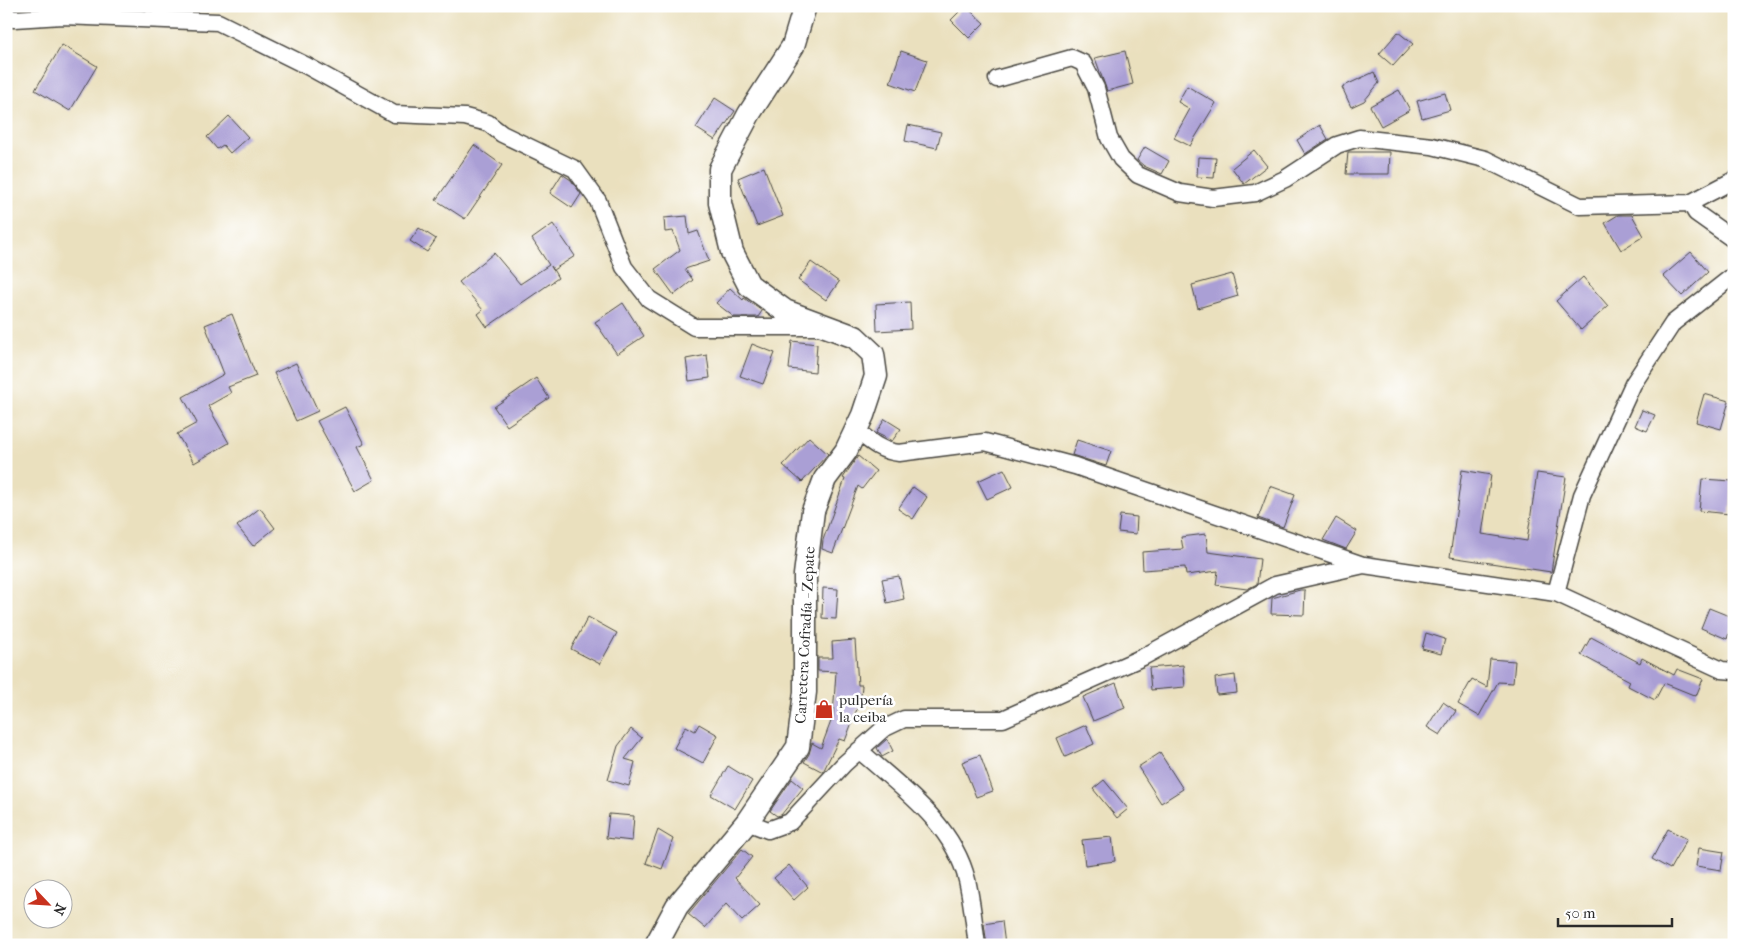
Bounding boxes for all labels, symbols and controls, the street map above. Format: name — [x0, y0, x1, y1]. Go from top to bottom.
street label: Carretera Cofradía - Zepate — [791, 545, 819, 724]
place label: pulpería la ceiba — [838, 691, 894, 726]
shop icon: pulpería la ceiba — [813, 698, 835, 720]
north arrow — [22, 878, 72, 928]
scale bar — [1558, 896, 1671, 928]
text: N — [49, 901, 69, 918]
text: 50 m — [1565, 904, 1596, 922]

